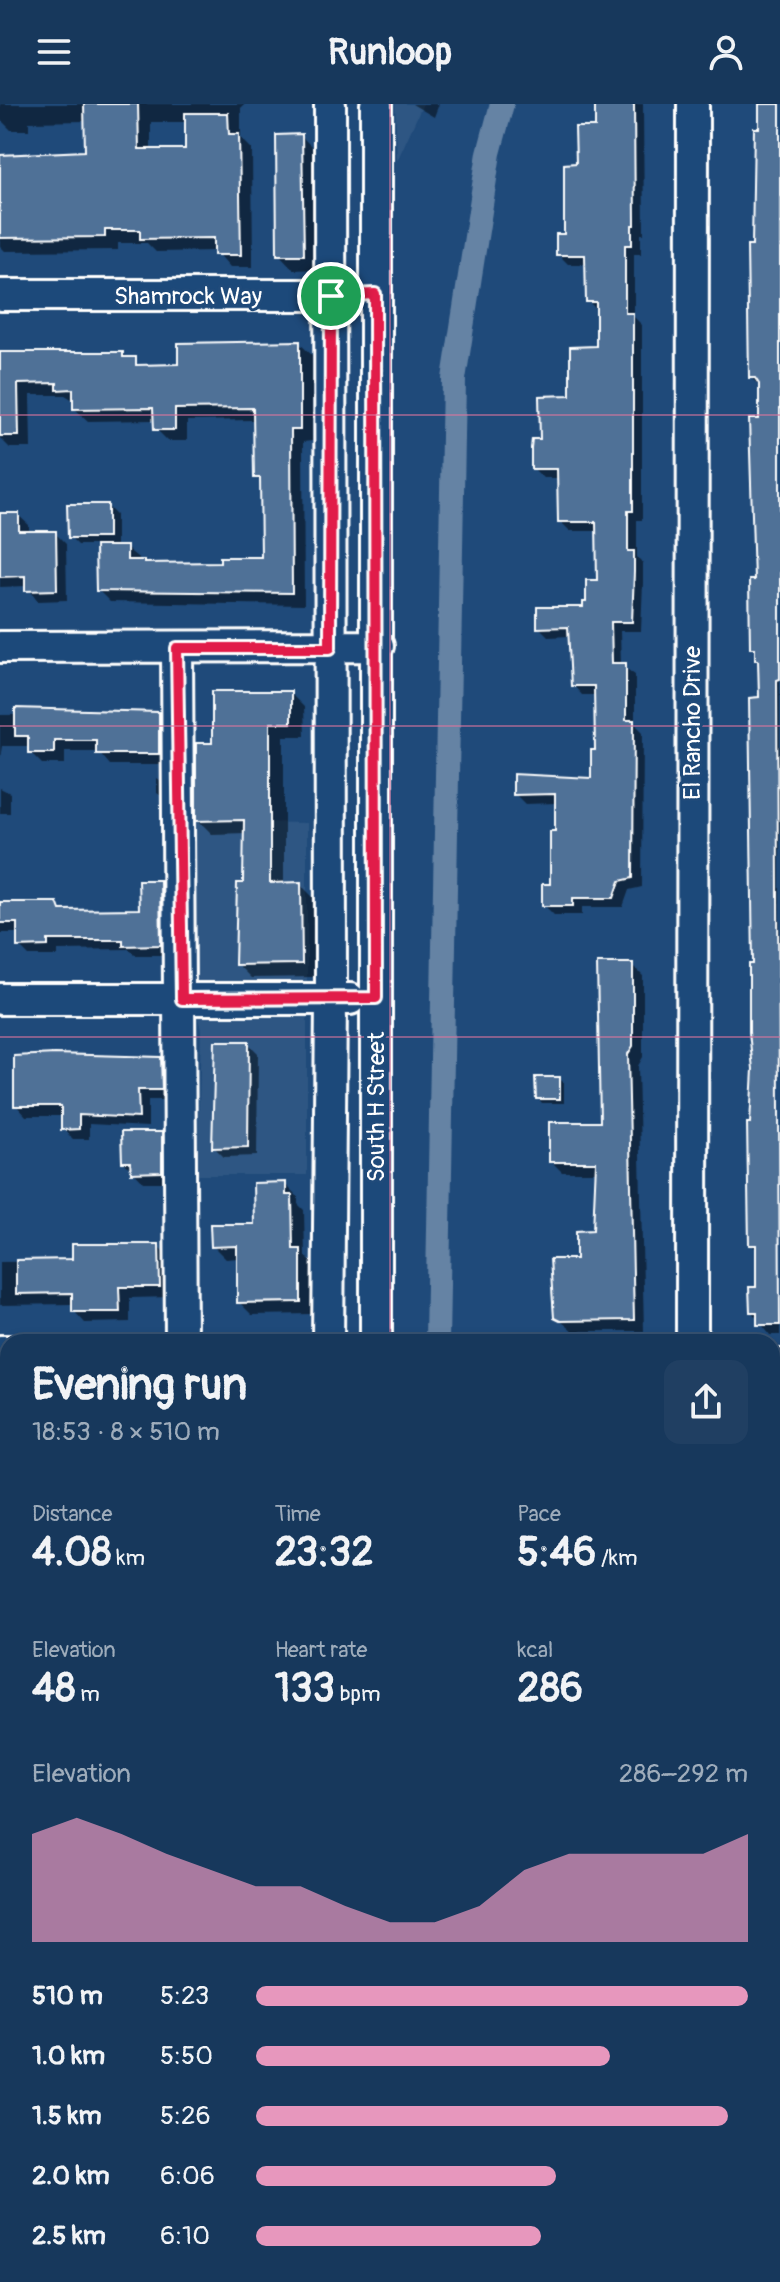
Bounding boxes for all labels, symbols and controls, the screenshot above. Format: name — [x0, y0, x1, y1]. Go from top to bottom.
icon: menu — [32, 30, 76, 74]
text: Runloop — [328, 30, 452, 75]
icon: person — [704, 30, 748, 74]
pin — [297, 262, 365, 330]
icon: arrive — [309, 274, 353, 318]
street label: Shamrock Way — [114, 282, 262, 311]
street label: El Rancho Drive — [678, 646, 707, 800]
street label: South H Street — [362, 1031, 391, 1182]
text: Evening run — [32, 1358, 247, 1413]
button: share — [664, 1360, 748, 1444]
text: 18:53 · 8 × 510 m — [32, 1416, 220, 1448]
text: Distance — [32, 1500, 112, 1528]
text: Time — [275, 1500, 321, 1528]
text: Pace — [517, 1500, 561, 1528]
text: 4.08 — [32, 1528, 111, 1577]
text: 23:32 — [275, 1528, 374, 1577]
text: 5:46 — [517, 1528, 596, 1577]
text: km — [111, 1544, 145, 1572]
text: /km — [596, 1544, 638, 1572]
text: Elevation — [32, 1636, 116, 1664]
text: Heart rate — [275, 1636, 367, 1664]
text: kcal — [517, 1636, 553, 1664]
text: 48 — [32, 1664, 75, 1713]
text: 133 — [275, 1664, 335, 1713]
text: 286 — [517, 1664, 583, 1713]
text: m — [75, 1680, 100, 1708]
text: bpm — [335, 1680, 380, 1708]
text: Elevation — [32, 1758, 131, 1790]
text: 286–292 m — [619, 1758, 748, 1790]
text: 510 m — [32, 1980, 103, 2012]
text: 5:23 — [160, 1980, 209, 2012]
text: 1.0 km — [32, 2040, 105, 2072]
text: 5:50 — [160, 2040, 213, 2072]
text: 1.5 km — [32, 2100, 102, 2132]
text: 5:26 — [160, 2100, 211, 2132]
text: 2.0 km — [32, 2160, 110, 2192]
text: 6:06 — [160, 2160, 215, 2192]
text: 2.5 km — [32, 2220, 106, 2252]
text: 6:10 — [160, 2220, 210, 2252]

